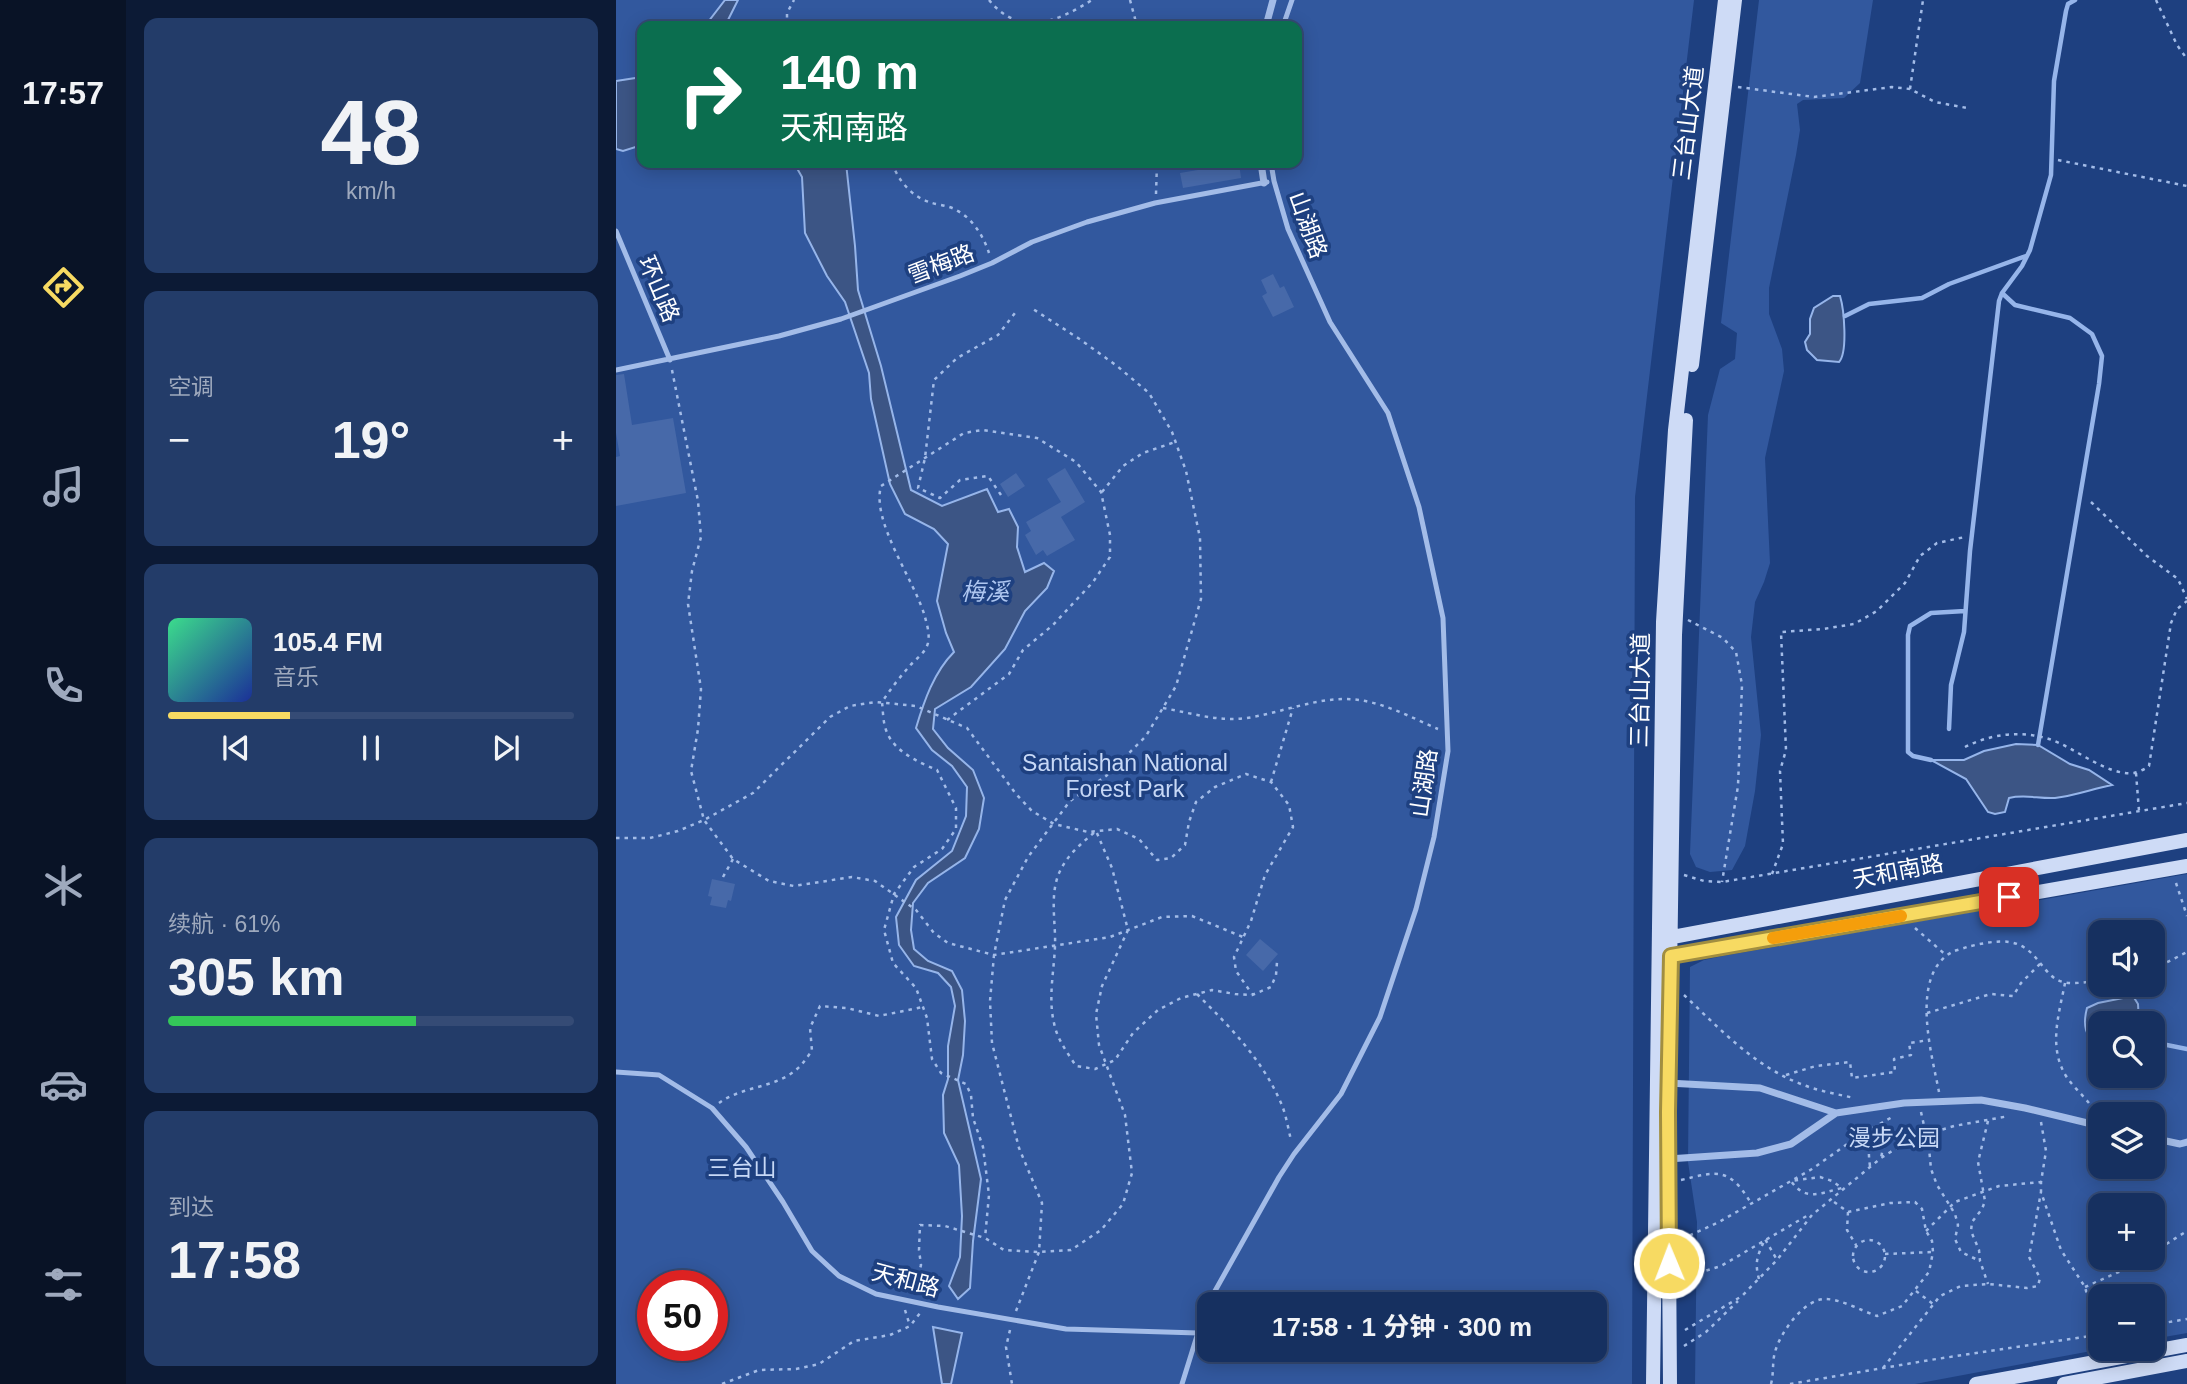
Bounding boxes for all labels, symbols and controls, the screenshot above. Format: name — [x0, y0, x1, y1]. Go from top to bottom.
text: 140 m — [780, 45, 919, 99]
icon: right — [665, 49, 756, 140]
street label: 三台山大道 — [1668, 64, 1708, 182]
text: 17:57 — [22, 75, 104, 111]
text: 48 — [320, 82, 422, 183]
text: 天和南路 — [780, 110, 908, 146]
text: km/h — [346, 178, 396, 204]
street label: 山湖路 — [1284, 188, 1332, 262]
street label: 雪梅路 — [904, 239, 978, 289]
street label: 环山路 — [634, 252, 684, 326]
icon: directions — [39, 263, 88, 312]
text: 空调 — [168, 374, 214, 400]
text: 19° — [332, 411, 410, 469]
text: − — [168, 419, 190, 461]
text: + — [552, 419, 574, 461]
icon: music — [39, 462, 88, 511]
water label: 梅溪 — [961, 578, 1012, 605]
text: 105.4 FM — [273, 627, 383, 657]
street label: 三台山大道 — [1626, 632, 1654, 748]
icon: phone — [39, 661, 88, 710]
text: 音乐 — [273, 664, 319, 690]
icon: previous — [217, 729, 255, 767]
icon: pause — [352, 729, 390, 767]
icon: next — [487, 729, 525, 767]
street label: 山湖路 — [1406, 747, 1442, 819]
park label: Santaishan National Forest Park — [1022, 750, 1228, 802]
street label: 天和南路 — [1850, 849, 1946, 893]
icon: climate — [39, 861, 88, 910]
pin — [1979, 867, 2039, 927]
icon: arrive — [1990, 878, 2028, 916]
text: 续航 · 61% — [168, 911, 280, 937]
map controls — [2088, 920, 2165, 1361]
button: sound — [2088, 920, 2165, 997]
text: 305 km — [168, 948, 344, 1006]
button: search — [2088, 1011, 2165, 1088]
icon: car — [39, 1060, 88, 1109]
button: layers — [2088, 1102, 2165, 1179]
park label: 漫步公园 — [1848, 1125, 1940, 1151]
park label: 三台山 — [708, 1155, 777, 1181]
button: + — [2088, 1193, 2165, 1270]
text: 到达 — [168, 1194, 214, 1220]
position arrow — [1632, 1226, 1706, 1300]
text: 17:58 — [168, 1231, 301, 1289]
street label: 天和路 — [869, 1259, 943, 1301]
icon: filters — [39, 1260, 88, 1309]
speed limit sign: 50 — [637, 1270, 728, 1361]
button: − — [2088, 1284, 2165, 1361]
text: 17:58 · 1 分钟 · 300 m — [1272, 1312, 1532, 1342]

